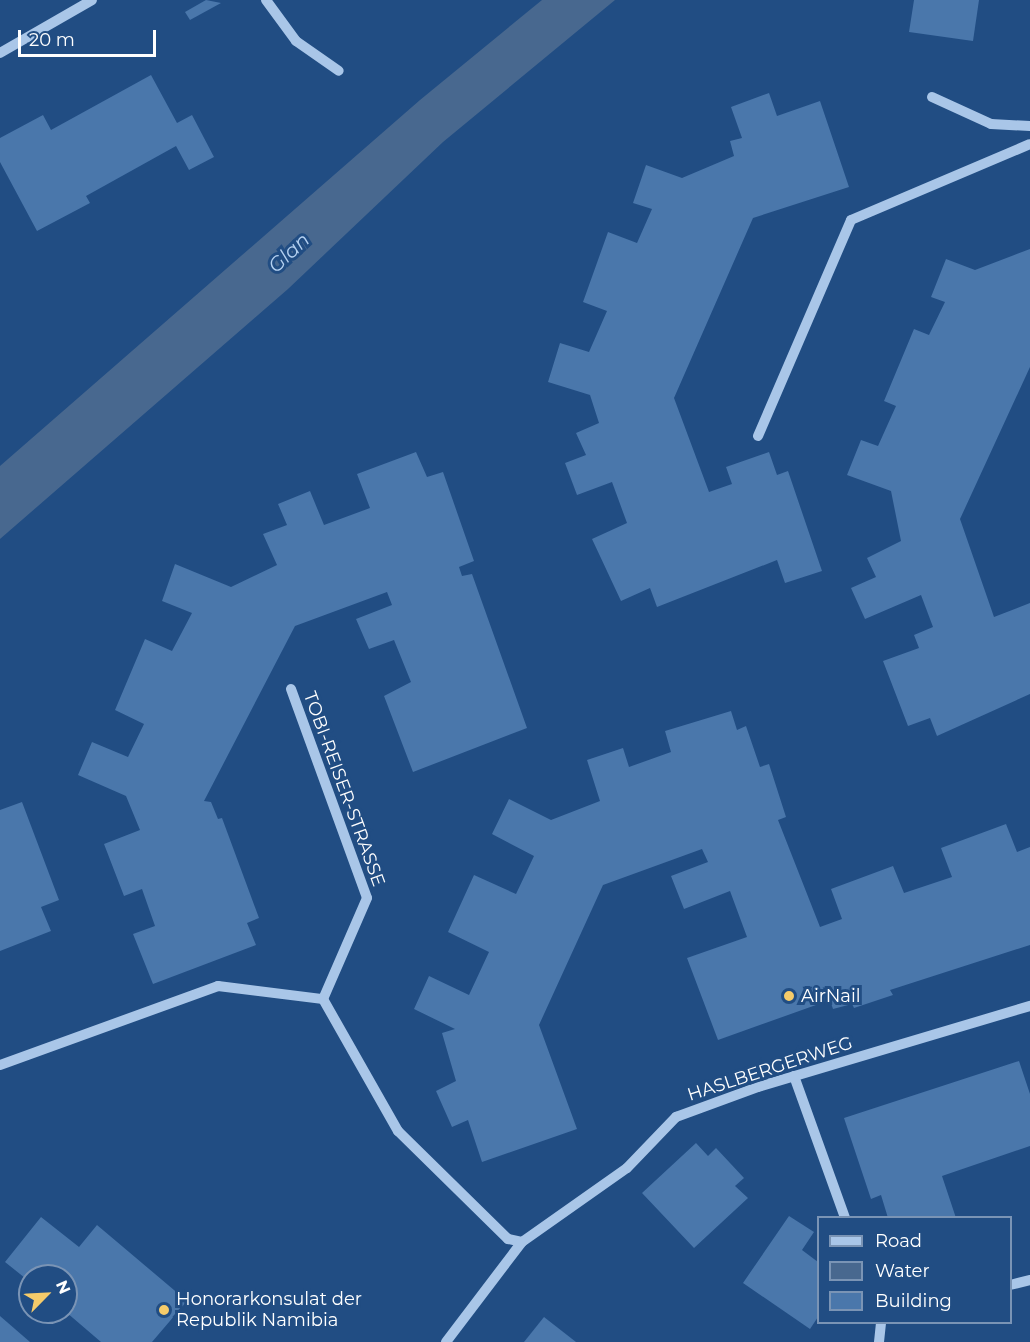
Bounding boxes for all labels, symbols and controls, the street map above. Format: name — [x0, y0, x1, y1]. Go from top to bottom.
scale bar — [21, 18, 159, 56]
text: 20 m — [29, 29, 75, 51]
water label: Glan — [263, 228, 315, 278]
street label: TOBI-REISER-STRASSE — [299, 689, 389, 889]
place label: AirNail — [801, 985, 861, 1007]
marker: AirNail — [782, 989, 796, 1003]
street label: HASLBERGERWEG — [685, 1032, 855, 1106]
legend — [817, 1216, 1012, 1324]
text: Road — [875, 1230, 922, 1252]
text: Water — [875, 1260, 930, 1282]
north arrow — [18, 1264, 78, 1324]
text: N — [52, 1278, 74, 1297]
place label: Honorarkonsulat der Republik Namibia — [176, 1289, 362, 1332]
text: Building — [875, 1290, 952, 1312]
marker: Honorarkonsulat der Republik Namibia — [157, 1303, 171, 1317]

